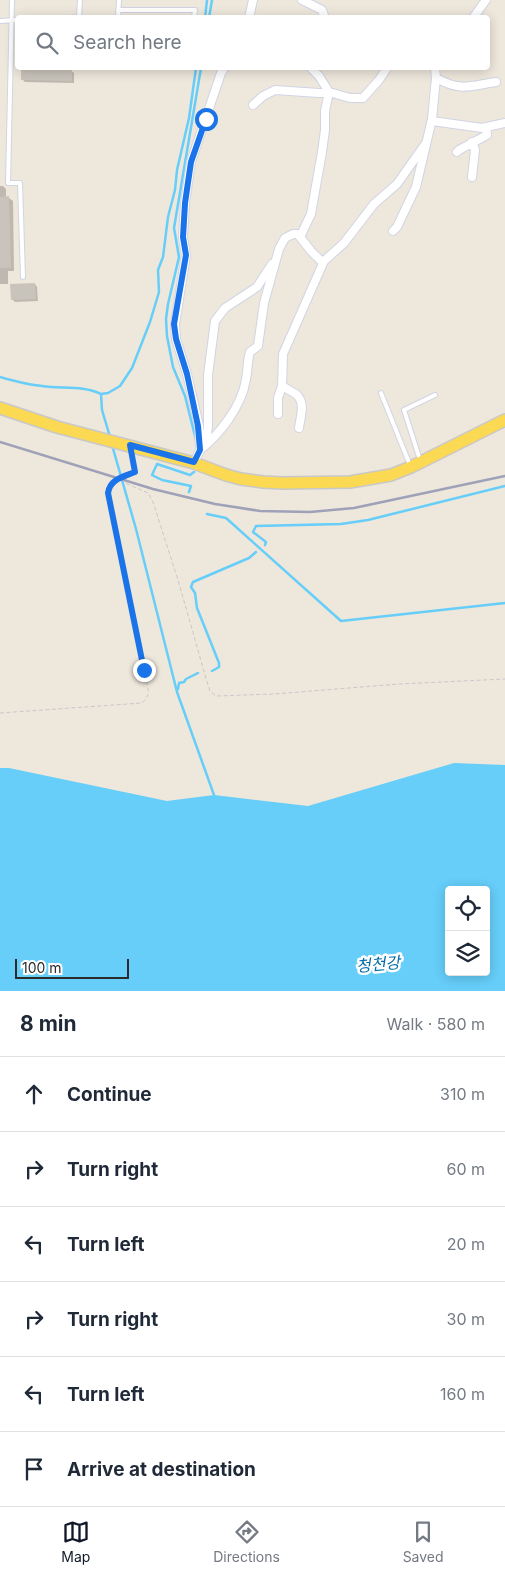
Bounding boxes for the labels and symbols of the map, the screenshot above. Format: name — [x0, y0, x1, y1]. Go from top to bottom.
route start — [195, 108, 218, 131]
route end — [133, 659, 156, 682]
water label: 청천강 — [355, 952, 403, 976]
scale bar — [15, 956, 129, 979]

